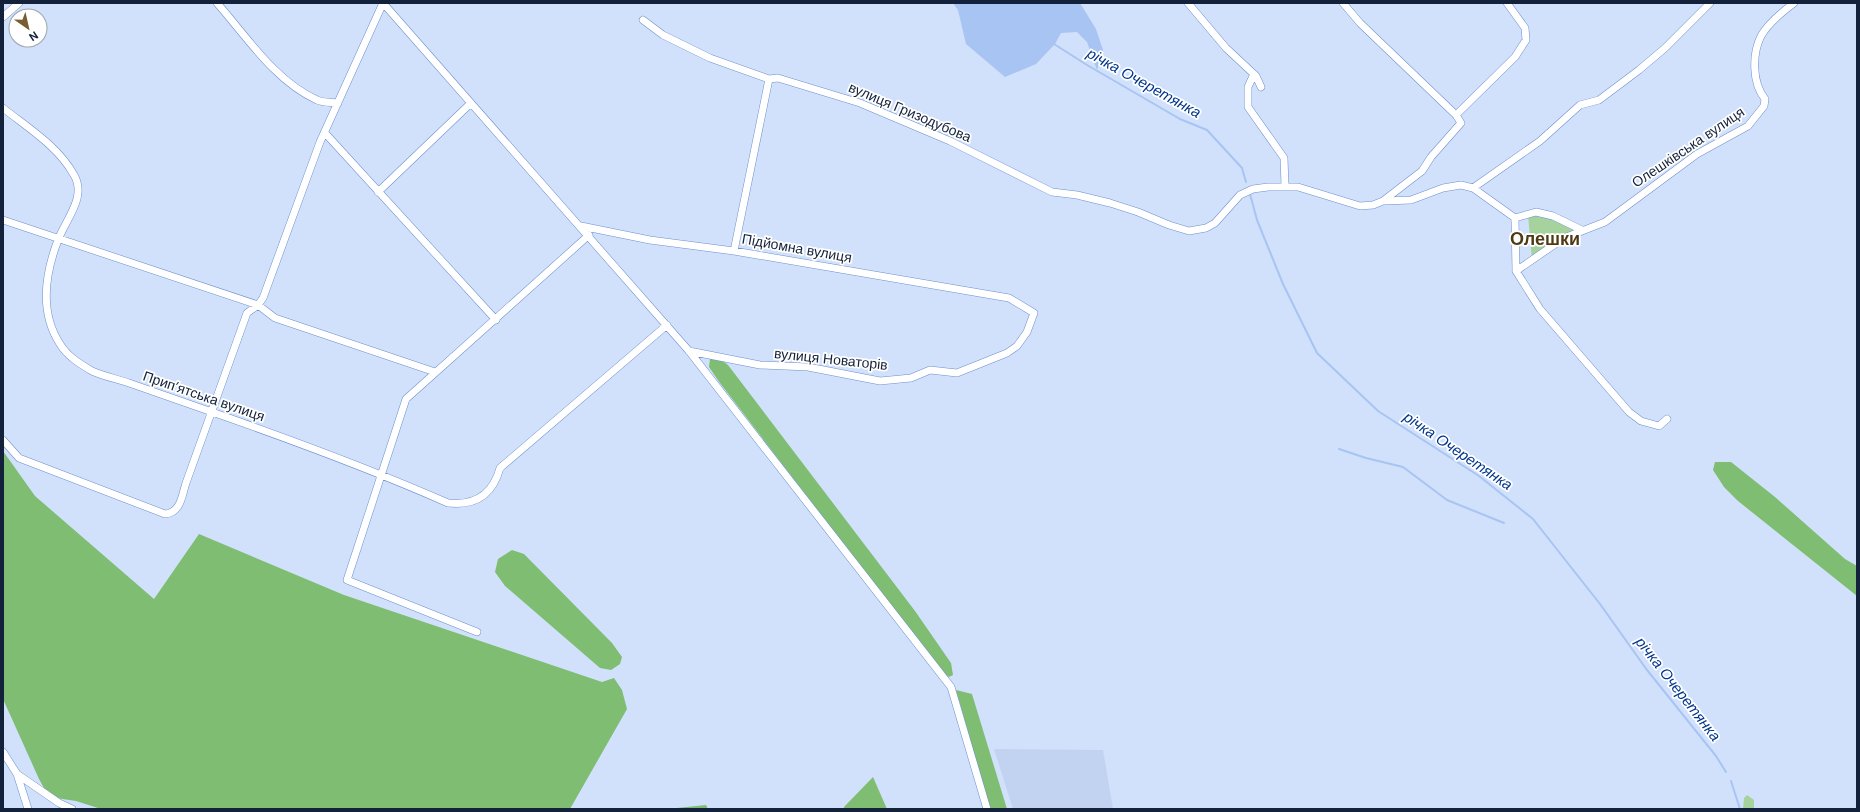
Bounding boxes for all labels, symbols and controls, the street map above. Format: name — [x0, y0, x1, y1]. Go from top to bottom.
north arrow — [8, 8, 48, 48]
text: N — [26, 28, 41, 44]
water label: річка Очеретянка — [1083, 43, 1205, 123]
street label: вулиця Гризодубова — [846, 78, 974, 146]
street label: Олешківська вулиця — [1628, 103, 1748, 191]
district label: Олешки — [1510, 227, 1580, 251]
street label: Підйомна вулиця — [741, 229, 853, 267]
street label: вулиця Новаторів — [773, 344, 889, 374]
street label: Прип’ятська вулиця — [141, 367, 267, 425]
water label: річка Очеретянка — [1399, 407, 1516, 495]
water label: річка Очеретянка — [1630, 632, 1725, 745]

